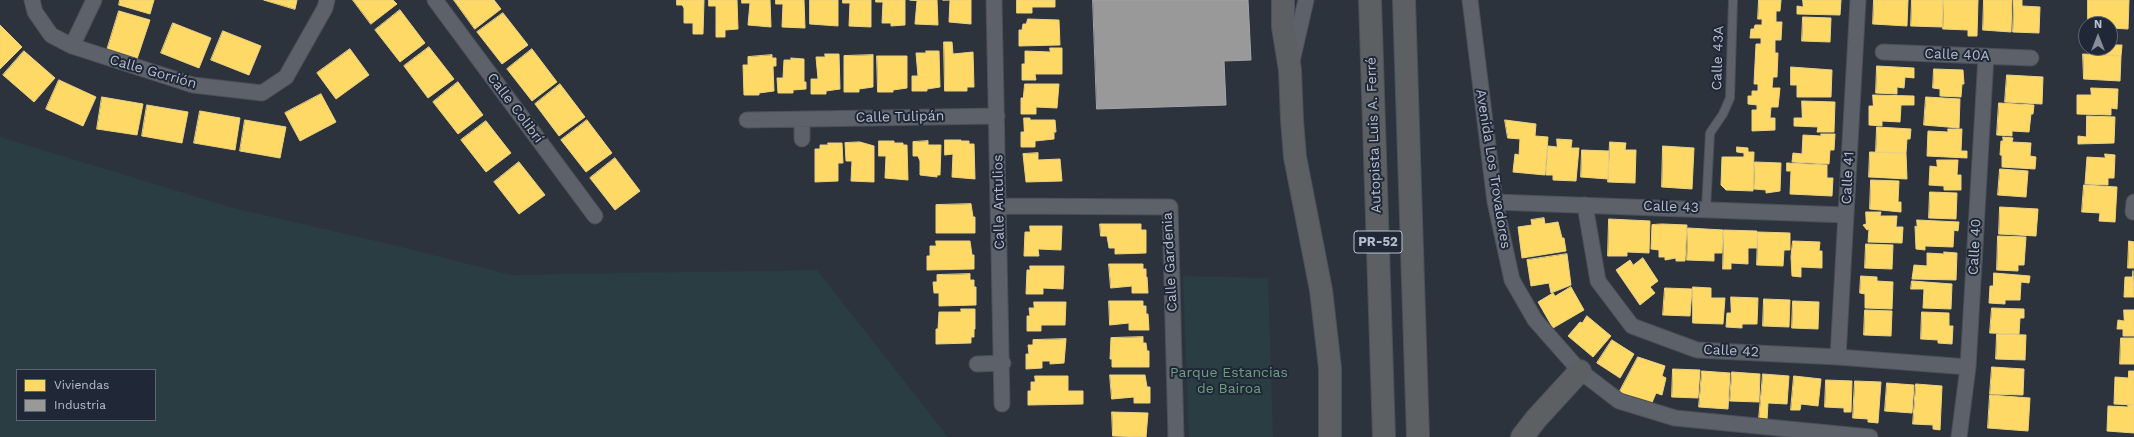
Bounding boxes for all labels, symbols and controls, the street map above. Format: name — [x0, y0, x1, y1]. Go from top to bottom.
north arrow — [2078, 16, 2118, 56]
text: N — [2094, 18, 2102, 31]
street label: Calle 43A — [1708, 25, 1728, 91]
street label: Calle 40A — [1924, 45, 1990, 65]
street label: Calle Gorrión — [108, 52, 198, 92]
street label: Autopista Luis A. Ferré — [1363, 57, 1385, 213]
street label: Calle Colibrí — [483, 70, 547, 146]
street label: Avenida Los Trovadores — [1472, 88, 1514, 250]
street label: Calle Tulipán — [856, 108, 944, 126]
street label: Calle 41 — [1838, 151, 1858, 205]
street label: Calle Antulios — [990, 154, 1008, 250]
street label: Calle 43 — [1643, 198, 1699, 216]
street label: Calle Gardenia — [1159, 212, 1181, 312]
street label: Calle 40 — [1965, 218, 1985, 276]
road number: PR-52 — [1354, 231, 1402, 253]
street label: Calle 42 — [1703, 341, 1759, 361]
park label: Parque Estancias de Bairoa — [1170, 365, 1288, 398]
legend — [16, 369, 156, 421]
text: Viviendas — [54, 378, 109, 392]
text: Industria — [54, 398, 106, 412]

